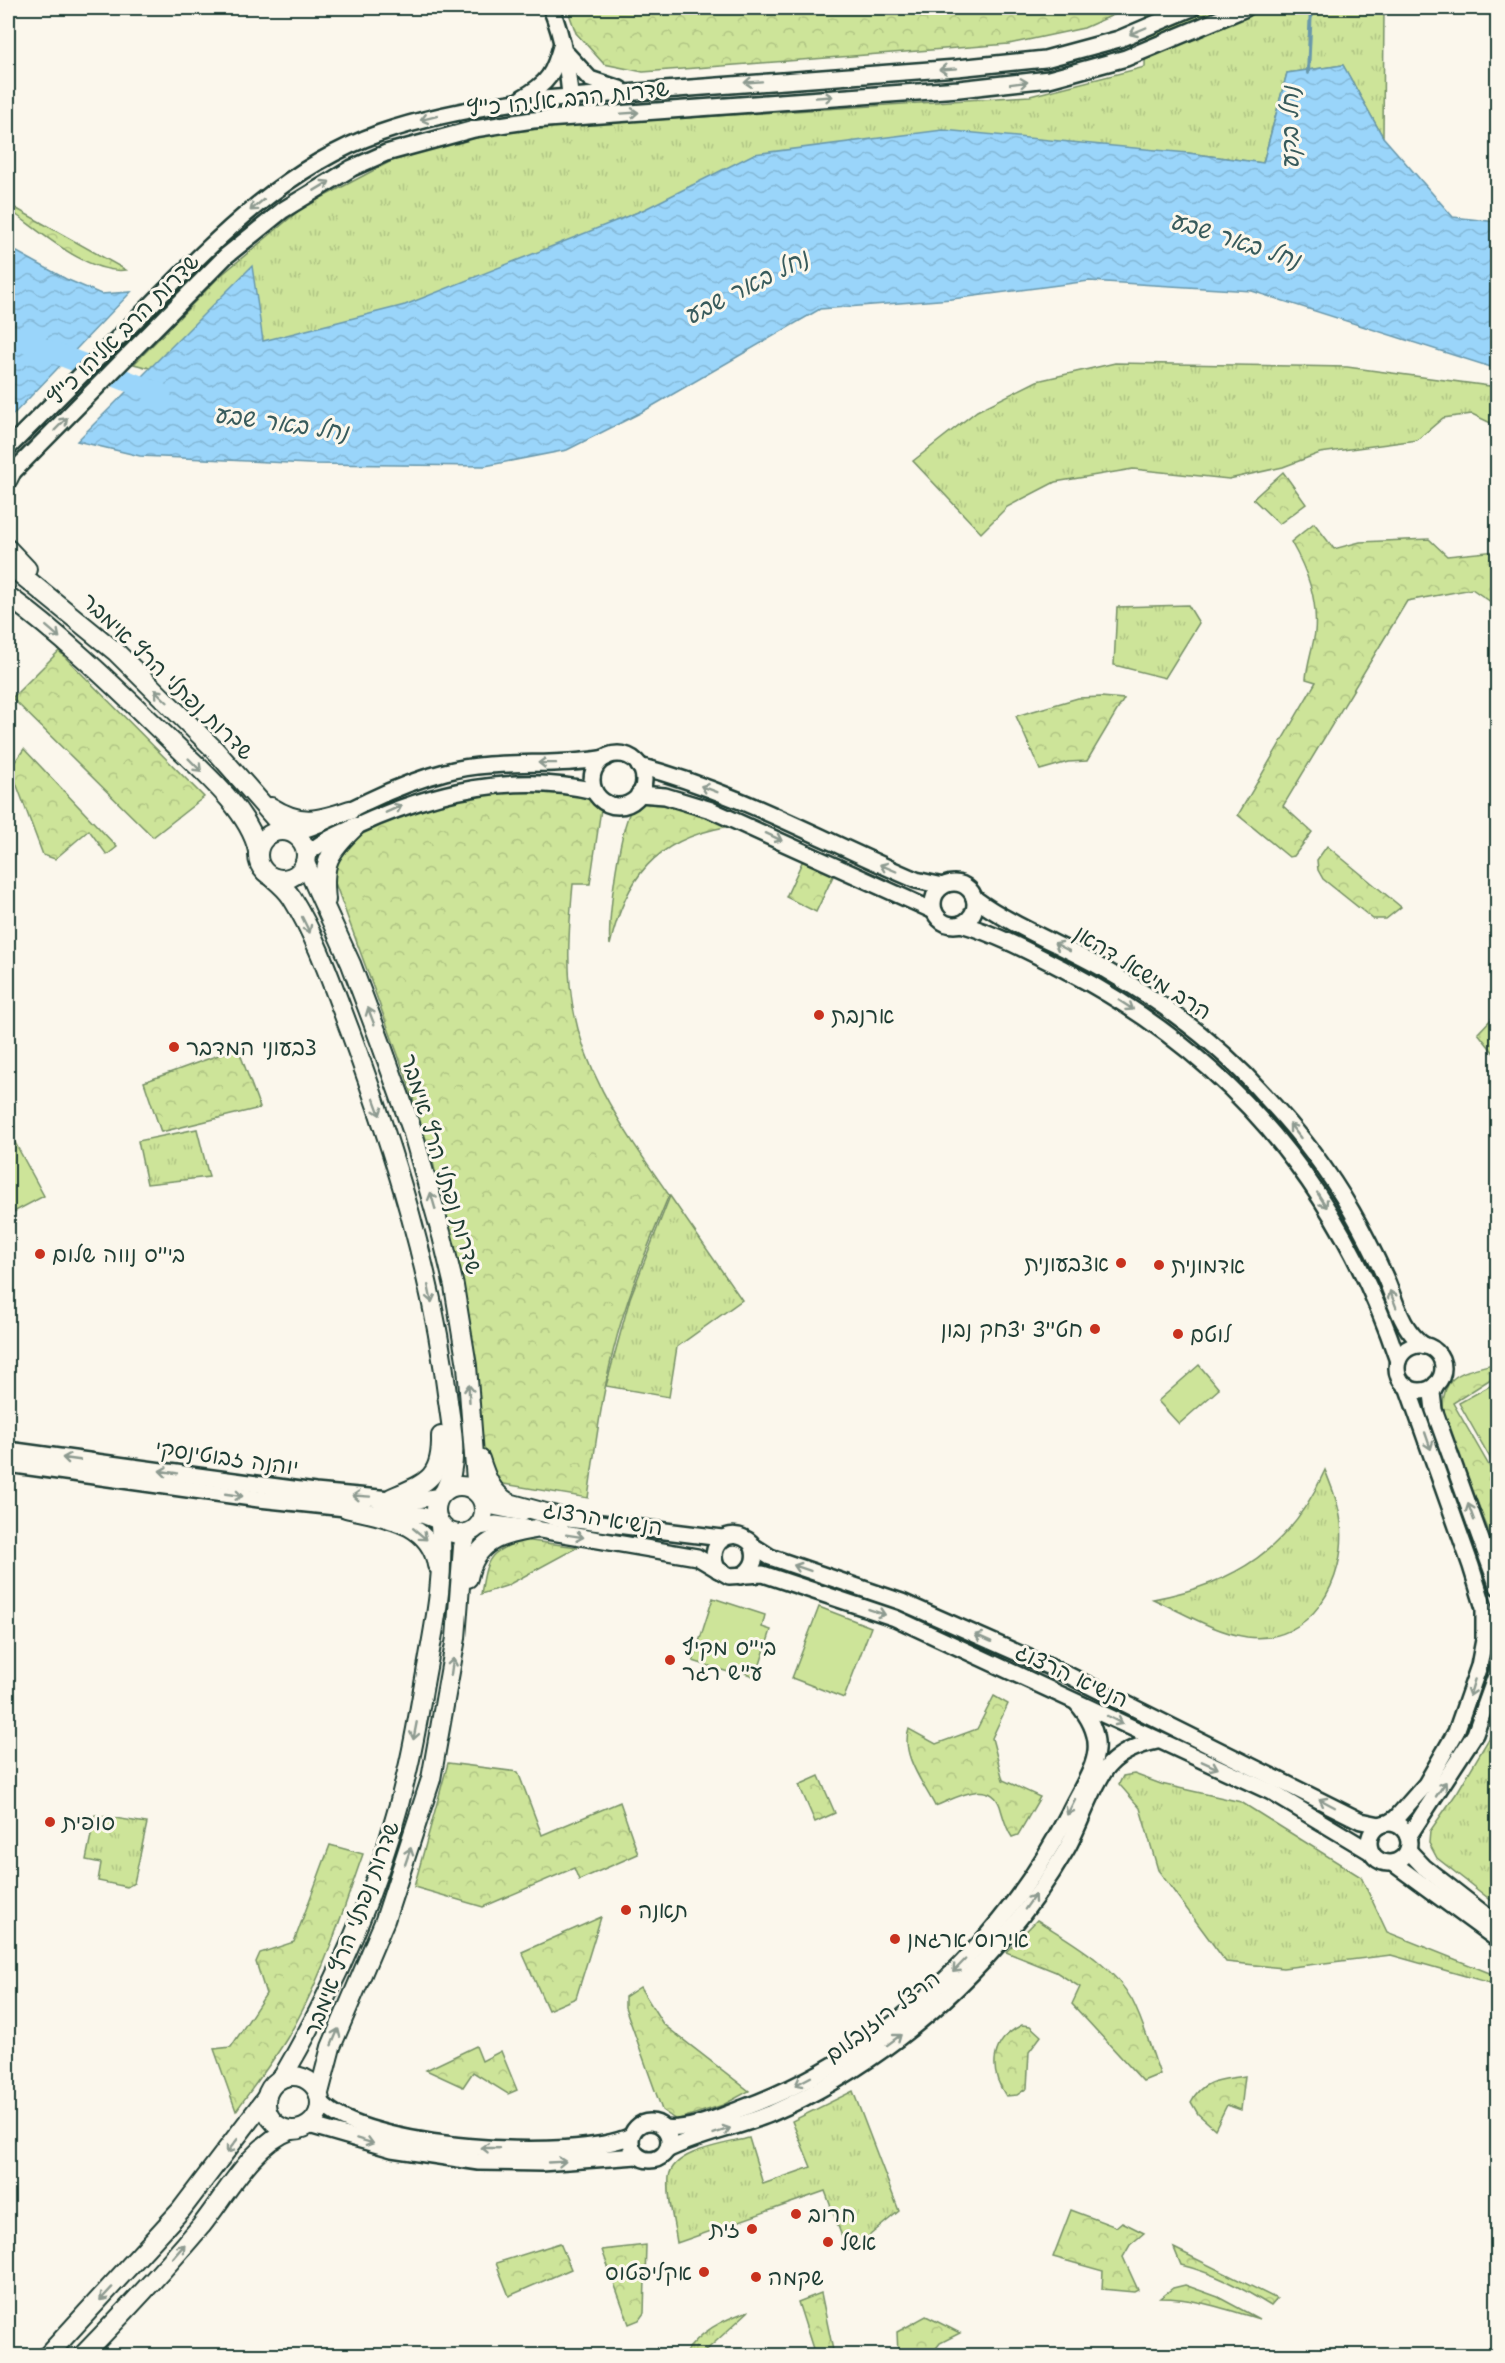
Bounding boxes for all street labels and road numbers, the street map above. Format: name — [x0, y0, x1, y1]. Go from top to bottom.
street label: שדרות הרב אליהו כ"ץ — [465, 73, 671, 124]
street label: שדרות הרב אליהו כ"ץ — [41, 247, 206, 412]
street label: שדרות נפתלי הרץ אימבר — [75, 586, 260, 766]
street label: הרב מישאל דהאן — [1069, 919, 1217, 1026]
street label: שדרות נפתלי הרץ אימבר — [394, 1050, 489, 1278]
street label: יוהנה זבוטינסקי — [154, 1433, 300, 1482]
street label: הנשיא הרצוג — [541, 1495, 665, 1542]
street label: הנשיא הרצוג — [1011, 1637, 1133, 1714]
street label: שדרות נפתלי הרץ אימבר — [297, 1817, 406, 2041]
street label: הרצל רוזנבלום — [819, 1964, 946, 2069]

